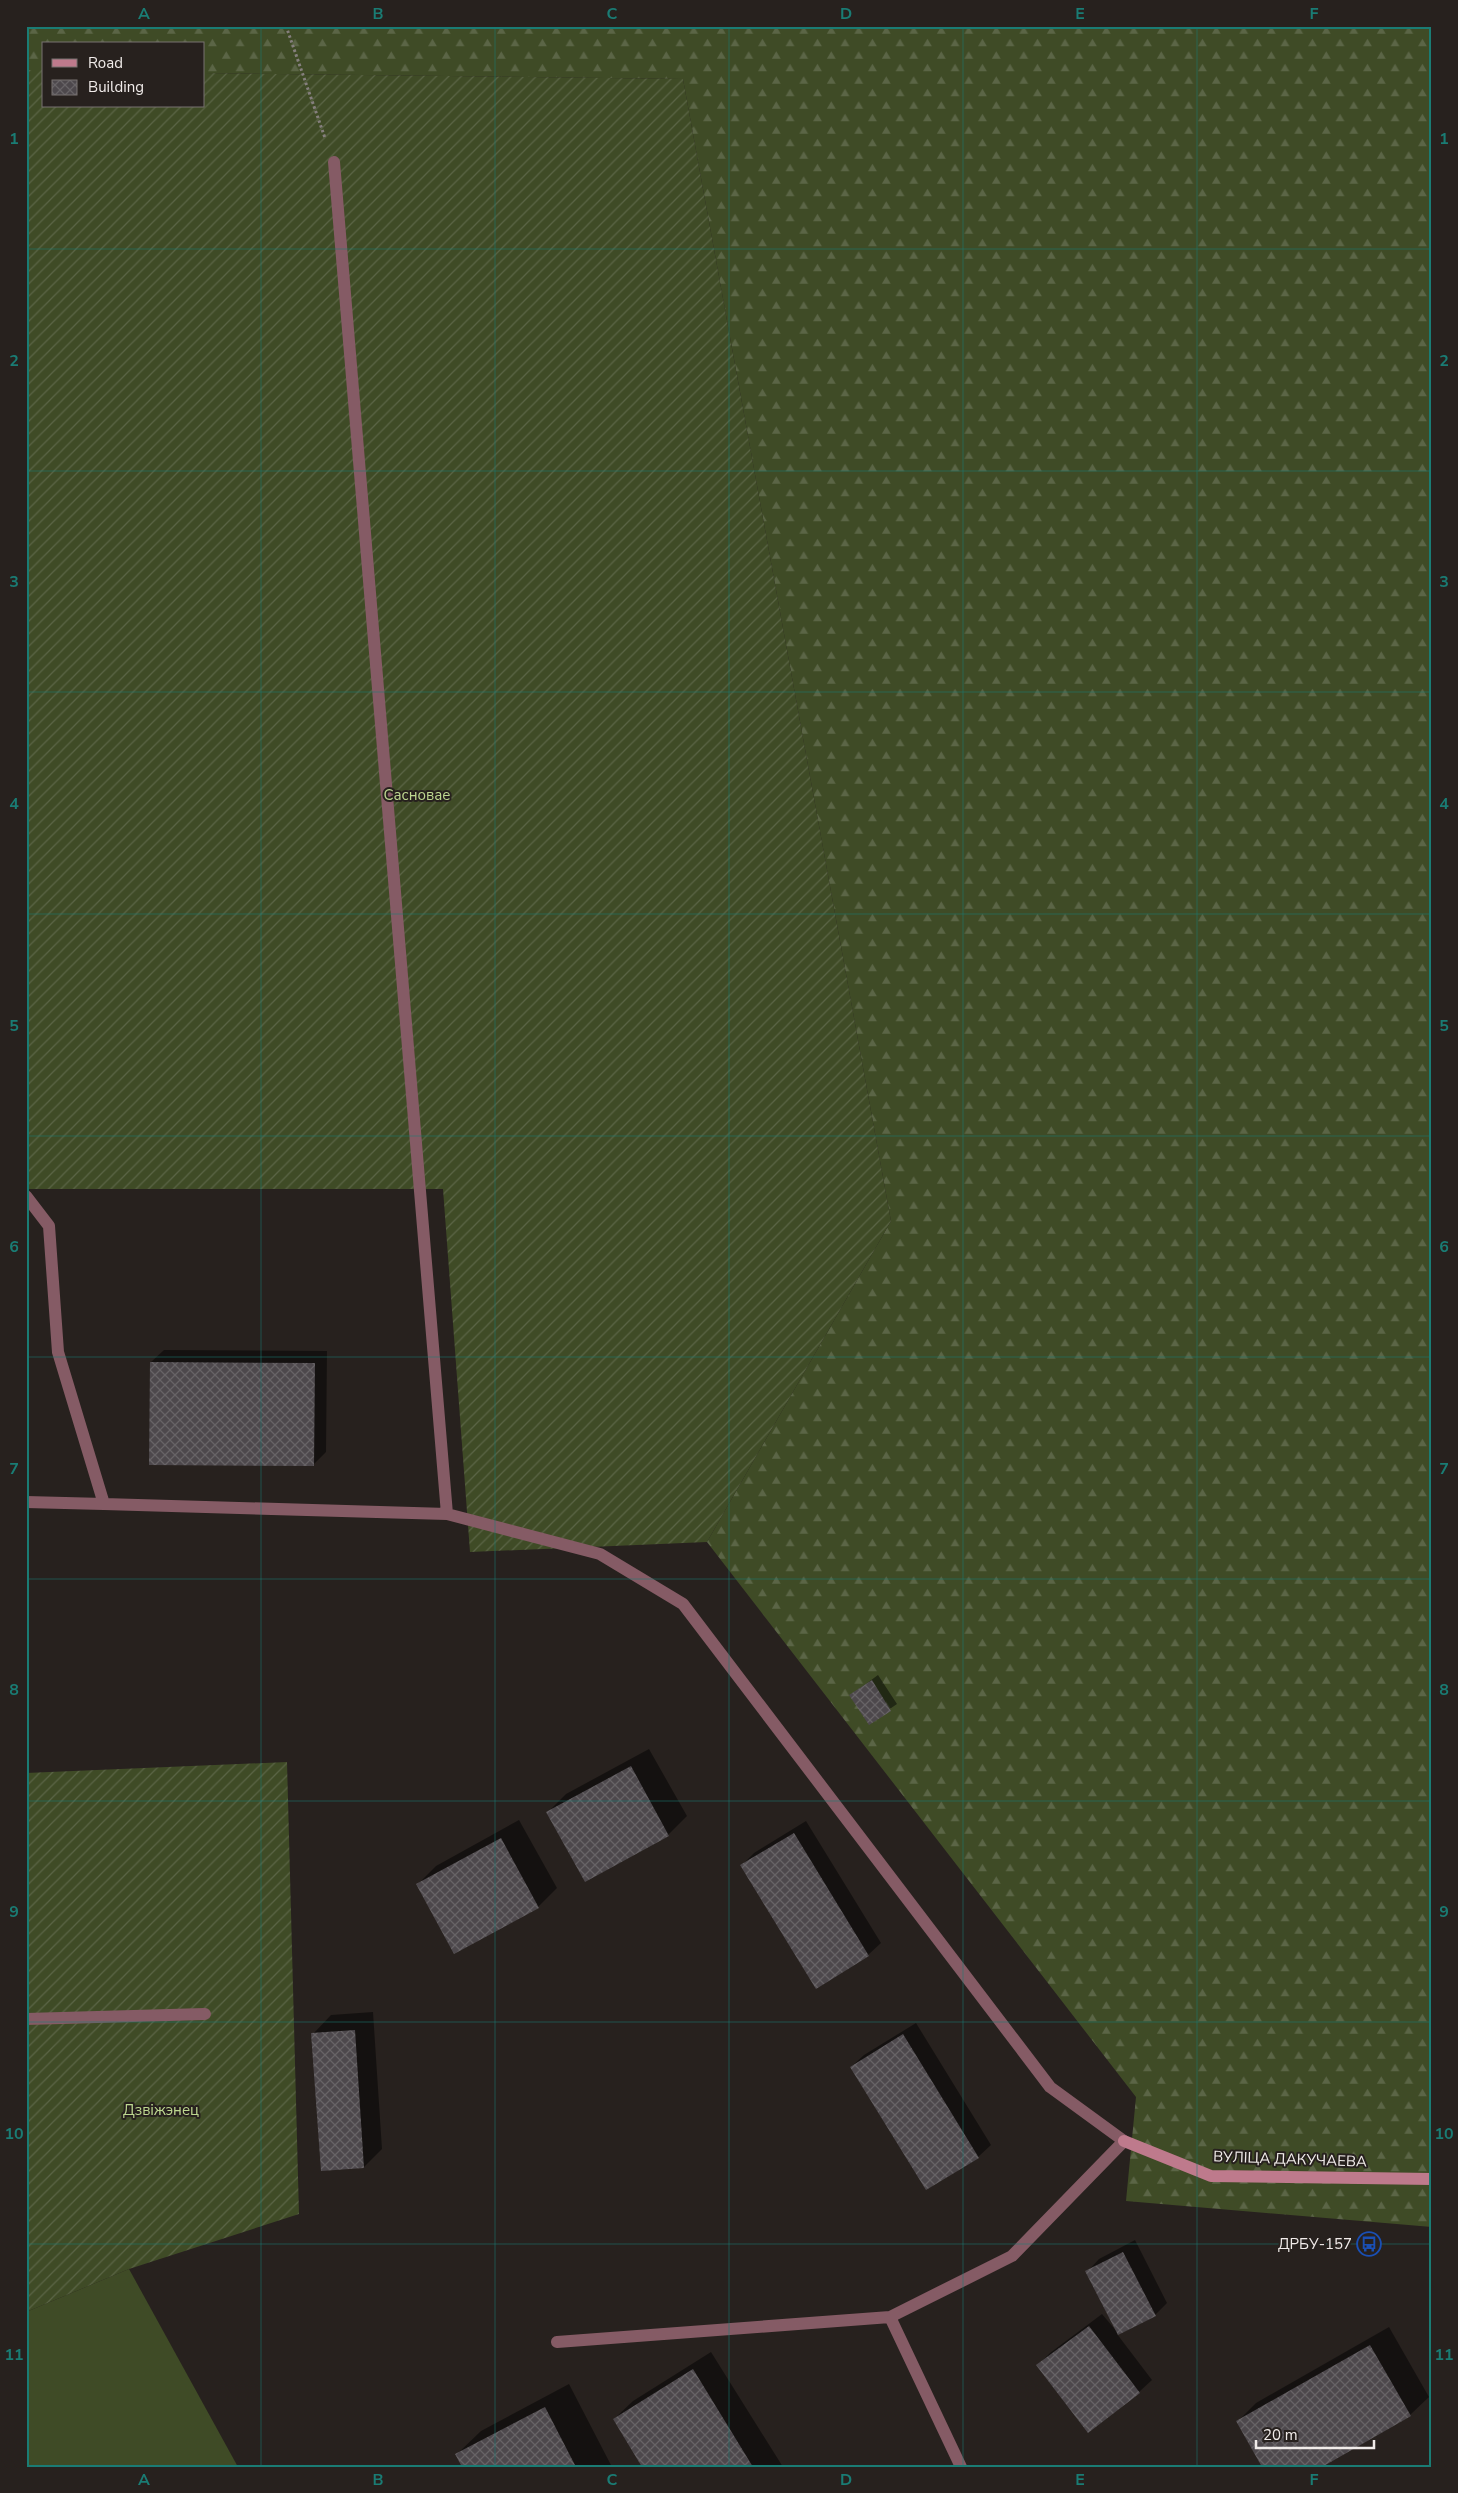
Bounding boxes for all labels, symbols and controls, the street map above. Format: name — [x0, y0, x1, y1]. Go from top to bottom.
text: A — [138, 3, 150, 25]
text: B — [372, 3, 384, 25]
text: C — [607, 3, 618, 25]
text: D — [840, 3, 852, 25]
text: E — [1075, 3, 1085, 25]
text: F — [1310, 3, 1319, 25]
legend — [42, 42, 205, 108]
text: Road — [88, 53, 123, 73]
text: Building — [88, 77, 144, 97]
text: 1 — [9, 128, 19, 150]
text: 1 — [1439, 128, 1449, 150]
text: 2 — [9, 350, 19, 372]
text: 2 — [1439, 350, 1449, 372]
text: 3 — [9, 571, 19, 593]
text: 3 — [1439, 571, 1449, 593]
park label: Сасновае — [384, 785, 450, 805]
text: 4 — [9, 793, 19, 815]
text: 4 — [1439, 793, 1449, 815]
text: 5 — [9, 1015, 19, 1037]
text: 5 — [1439, 1015, 1449, 1037]
text: 6 — [9, 1236, 19, 1258]
text: 6 — [1439, 1236, 1449, 1258]
text: 7 — [9, 1458, 19, 1480]
text: 7 — [1439, 1458, 1449, 1480]
text: 8 — [9, 1679, 19, 1701]
text: 8 — [1439, 1679, 1449, 1701]
text: 9 — [9, 1901, 19, 1923]
text: 9 — [1439, 1901, 1449, 1923]
park label: Дзвіжэнец — [123, 2100, 199, 2120]
text: 10 — [4, 2123, 24, 2145]
text: 10 — [1434, 2123, 1454, 2145]
street label: ВУЛІЦА ДАКУЧАЕВА — [1213, 2146, 1367, 2172]
bus stop icon: ДРБУ-157 — [1356, 2231, 1382, 2257]
place label: ДРБУ-157 — [1278, 2234, 1352, 2254]
text: 11 — [4, 2344, 24, 2366]
text: 11 — [1434, 2344, 1454, 2366]
scale bar — [1256, 2418, 1373, 2450]
text: 20 m — [1263, 2425, 1298, 2445]
text: A — [138, 2469, 150, 2491]
text: B — [372, 2469, 384, 2491]
text: C — [607, 2469, 618, 2491]
text: D — [840, 2469, 852, 2491]
text: E — [1075, 2469, 1085, 2491]
text: F — [1310, 2469, 1319, 2491]

